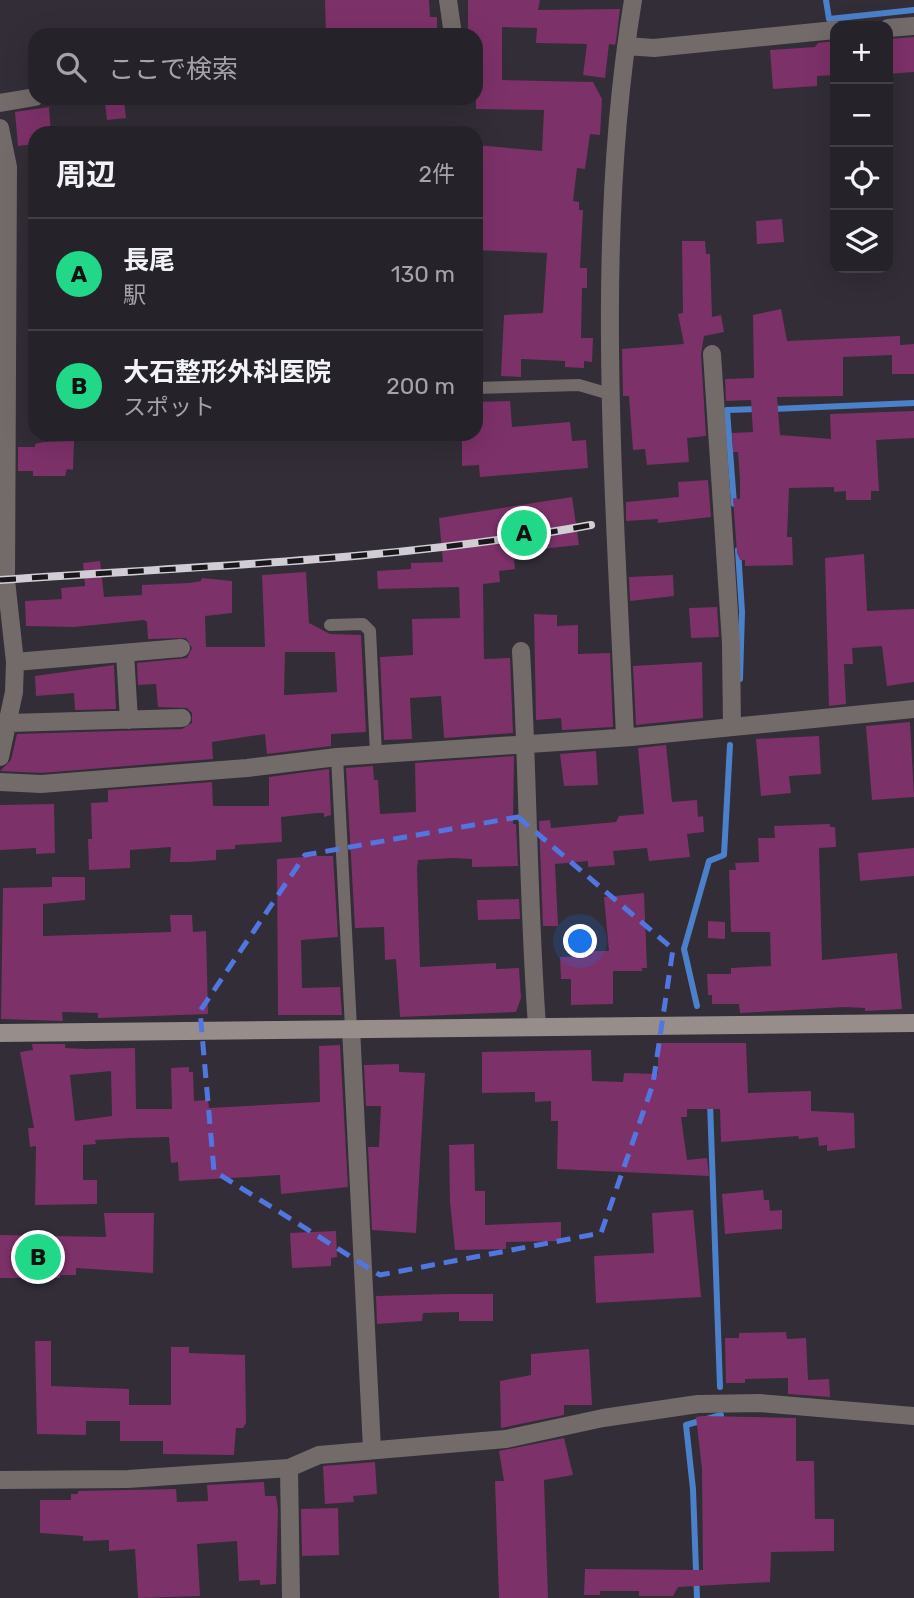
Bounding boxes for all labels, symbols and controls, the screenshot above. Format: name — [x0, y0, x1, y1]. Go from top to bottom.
map controls — [830, 21, 893, 273]
button: + — [830, 21, 893, 84]
search box — [28, 28, 483, 105]
icon: search — [52, 48, 90, 86]
text: ここで検索 — [108, 54, 238, 85]
button: − — [830, 84, 893, 147]
button: locate — [830, 147, 893, 210]
text: 周辺 — [56, 157, 116, 193]
text: 2件 — [418, 160, 455, 188]
button: layers — [830, 210, 893, 273]
text: 長尾 — [123, 245, 175, 276]
text: A — [71, 260, 87, 288]
text: 130 m — [391, 260, 455, 288]
text: 駅 — [123, 281, 146, 309]
text: 大石整形外科医院 — [123, 357, 331, 388]
text: B — [71, 372, 87, 400]
text: 200 m — [386, 372, 455, 400]
text: スポット — [123, 393, 215, 421]
pin: A — [501, 507, 547, 559]
your location — [563, 924, 597, 958]
pin: B — [15, 1231, 61, 1283]

